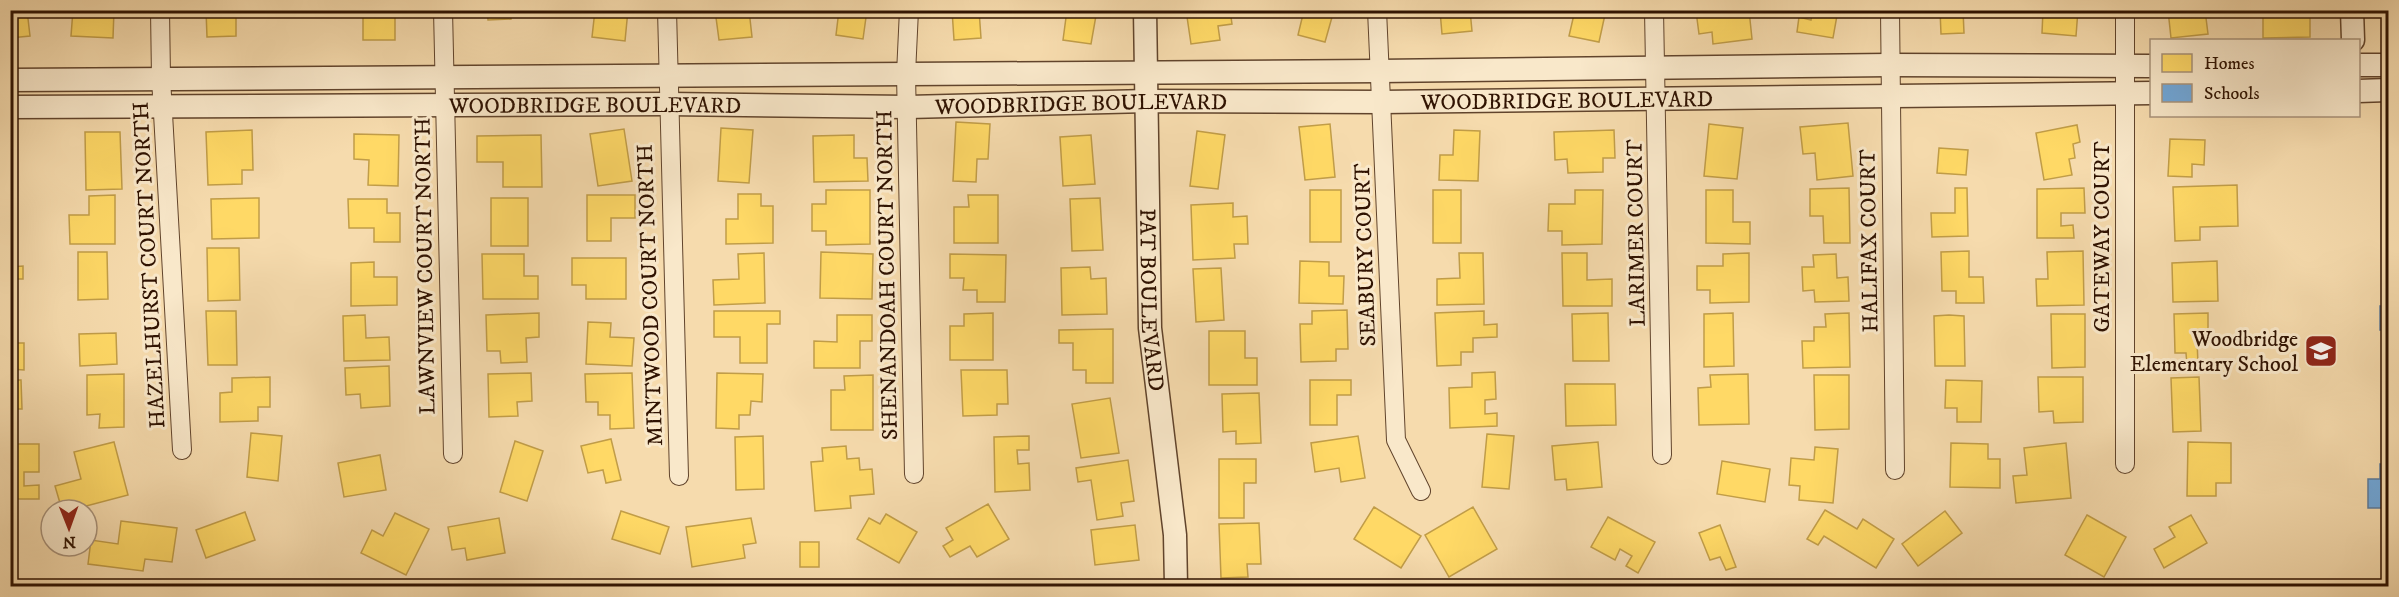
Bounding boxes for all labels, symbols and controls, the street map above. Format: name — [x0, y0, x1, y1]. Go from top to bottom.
legend — [2150, 39, 2360, 117]
text: Homes — [2204, 53, 2255, 75]
text: Schools — [2204, 83, 2259, 105]
street label: WOODBRIDGE BOULEVARD — [1419, 86, 1713, 117]
street label: WOODBRIDGE BOULEVARD — [933, 89, 1227, 121]
street label: WOODBRIDGE BOULEVARD — [448, 92, 741, 120]
street label: HAZELHURST COURT NORTH — [127, 101, 172, 429]
street label: SHENANDOAH COURT NORTH — [871, 110, 904, 440]
street label: LAWNVIEW COURT NORTH — [409, 117, 442, 415]
street label: LARIMER COURT — [1621, 139, 1652, 327]
street label: GATEWAY COURT — [2089, 141, 2116, 333]
street label: MINTWOOD COURT NORTH — [632, 144, 669, 446]
street label: HALIFAX COURT — [1854, 149, 1885, 333]
street label: SEABURY COURT — [1349, 163, 1382, 347]
street label: PAT BOULEVARD — [1133, 208, 1170, 393]
place label: Woodbridge Elementary School — [2130, 326, 2298, 378]
school or university icon: Woodbridge Elementary School — [2303, 333, 2339, 369]
north arrow — [39, 498, 99, 558]
text: N — [63, 532, 76, 552]

